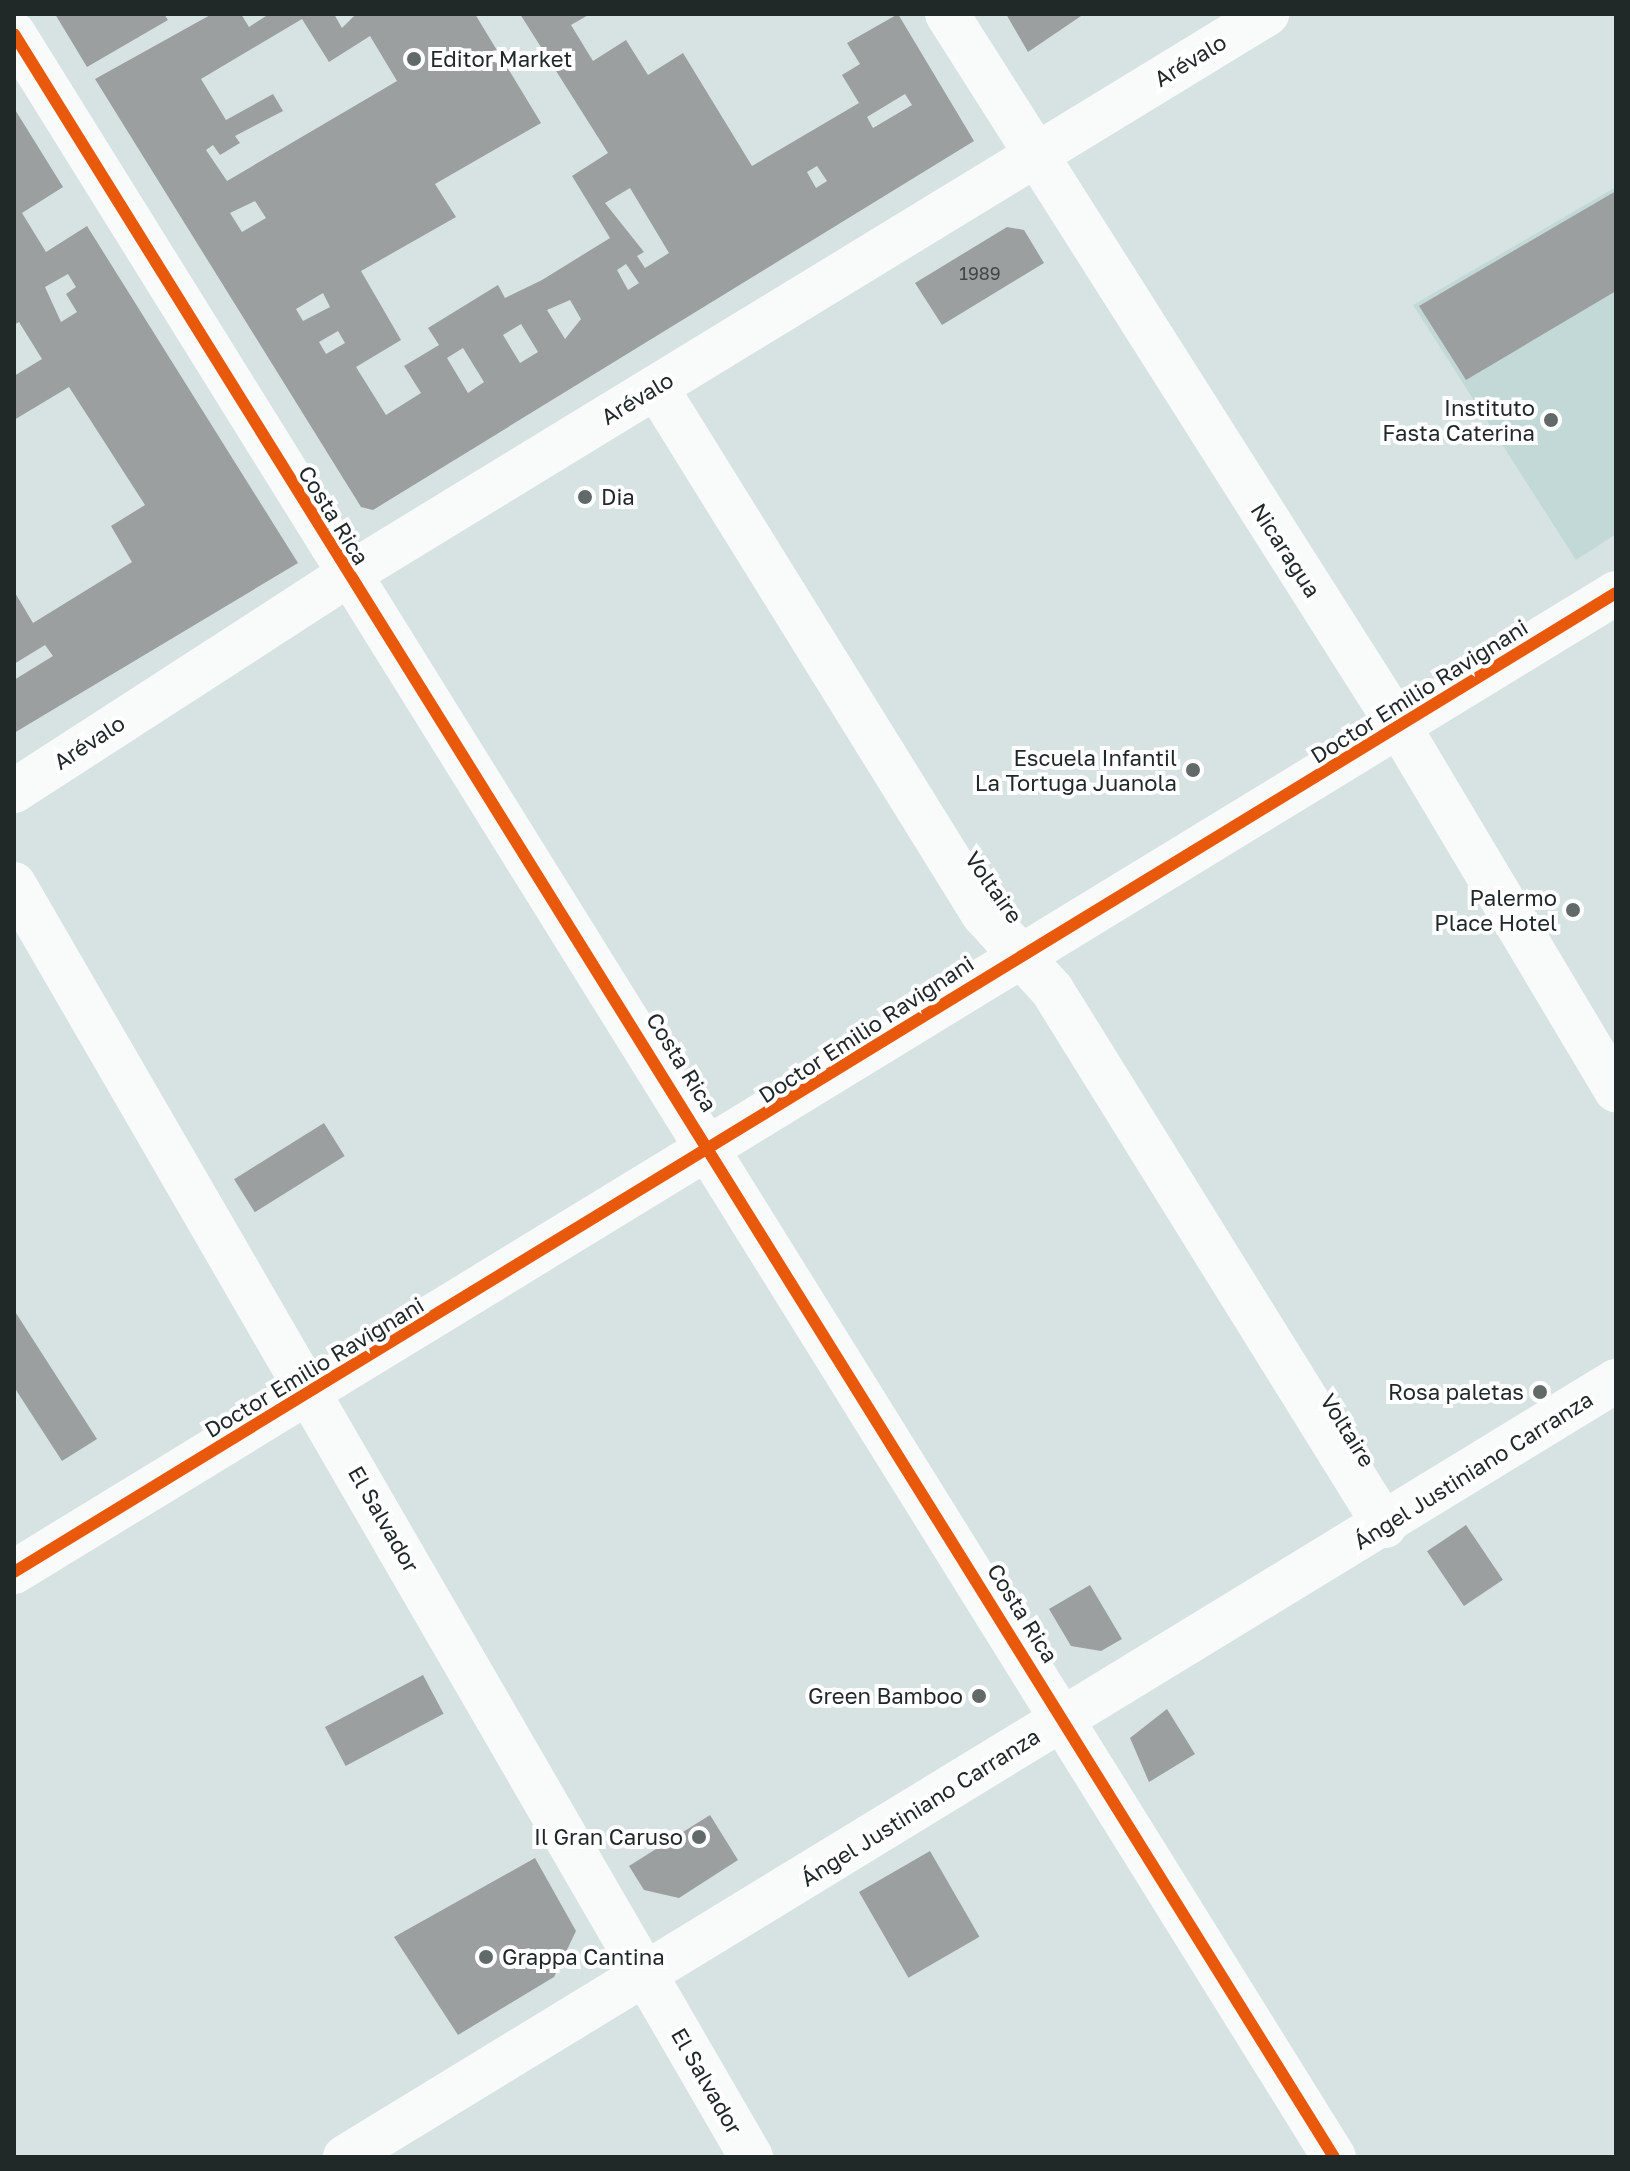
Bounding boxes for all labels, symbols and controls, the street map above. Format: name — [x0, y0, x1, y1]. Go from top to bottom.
street label: Arévalo — [1149, 28, 1231, 92]
place label: Editor Market — [430, 46, 572, 72]
marker: Editor Market — [405, 50, 423, 68]
house number: 1989 — [959, 262, 1001, 284]
street label: Arévalo — [596, 366, 678, 430]
place label: Instituto Fasta Caterina — [1382, 394, 1535, 446]
marker: Instituto Fasta Caterina — [1542, 411, 1560, 429]
street label: Costa Rica — [293, 461, 375, 569]
place label: Dia — [601, 484, 635, 510]
marker: Dia — [576, 488, 594, 506]
street label: Nicaragua — [1246, 498, 1326, 602]
street label: Doctor Emilio Ravignani — [1306, 613, 1532, 769]
street label: Arévalo — [48, 709, 130, 775]
place label: Escuela Infantil La Tortuga Juanola — [975, 744, 1177, 796]
marker: Escuela Infantil La Tortuga Juanola — [1184, 761, 1202, 779]
street label: Voltaire — [960, 846, 1028, 928]
place label: Palermo Place Hotel — [1434, 884, 1557, 936]
marker: Palermo Place Hotel — [1564, 901, 1582, 919]
street label: Doctor Emilio Ravignani — [754, 950, 978, 1108]
street label: Costa Rica — [641, 1008, 723, 1116]
street label: Doctor Emilio Ravignani — [200, 1291, 428, 1443]
place label: Rosa paletas — [1388, 1379, 1524, 1405]
marker: Rosa paletas — [1531, 1383, 1549, 1401]
street label: Ángel Justiniano Carranza — [1349, 1385, 1597, 1555]
street label: Voltaire — [1315, 1388, 1381, 1472]
street label: El Salvador — [343, 1461, 425, 1577]
street label: Costa Rica — [982, 1559, 1064, 1667]
place label: Green Bamboo — [808, 1683, 963, 1709]
marker: Green Bamboo — [970, 1687, 988, 1705]
street label: Ángel Justiniano Carranza — [796, 1722, 1044, 1892]
place label: Il Gran Caruso — [534, 1824, 683, 1850]
marker: Il Gran Caruso — [690, 1828, 708, 1846]
place label: Grappa Cantina — [502, 1944, 665, 1970]
marker: Grappa Cantina — [477, 1948, 495, 1966]
street label: El Salvador — [666, 2023, 748, 2139]

